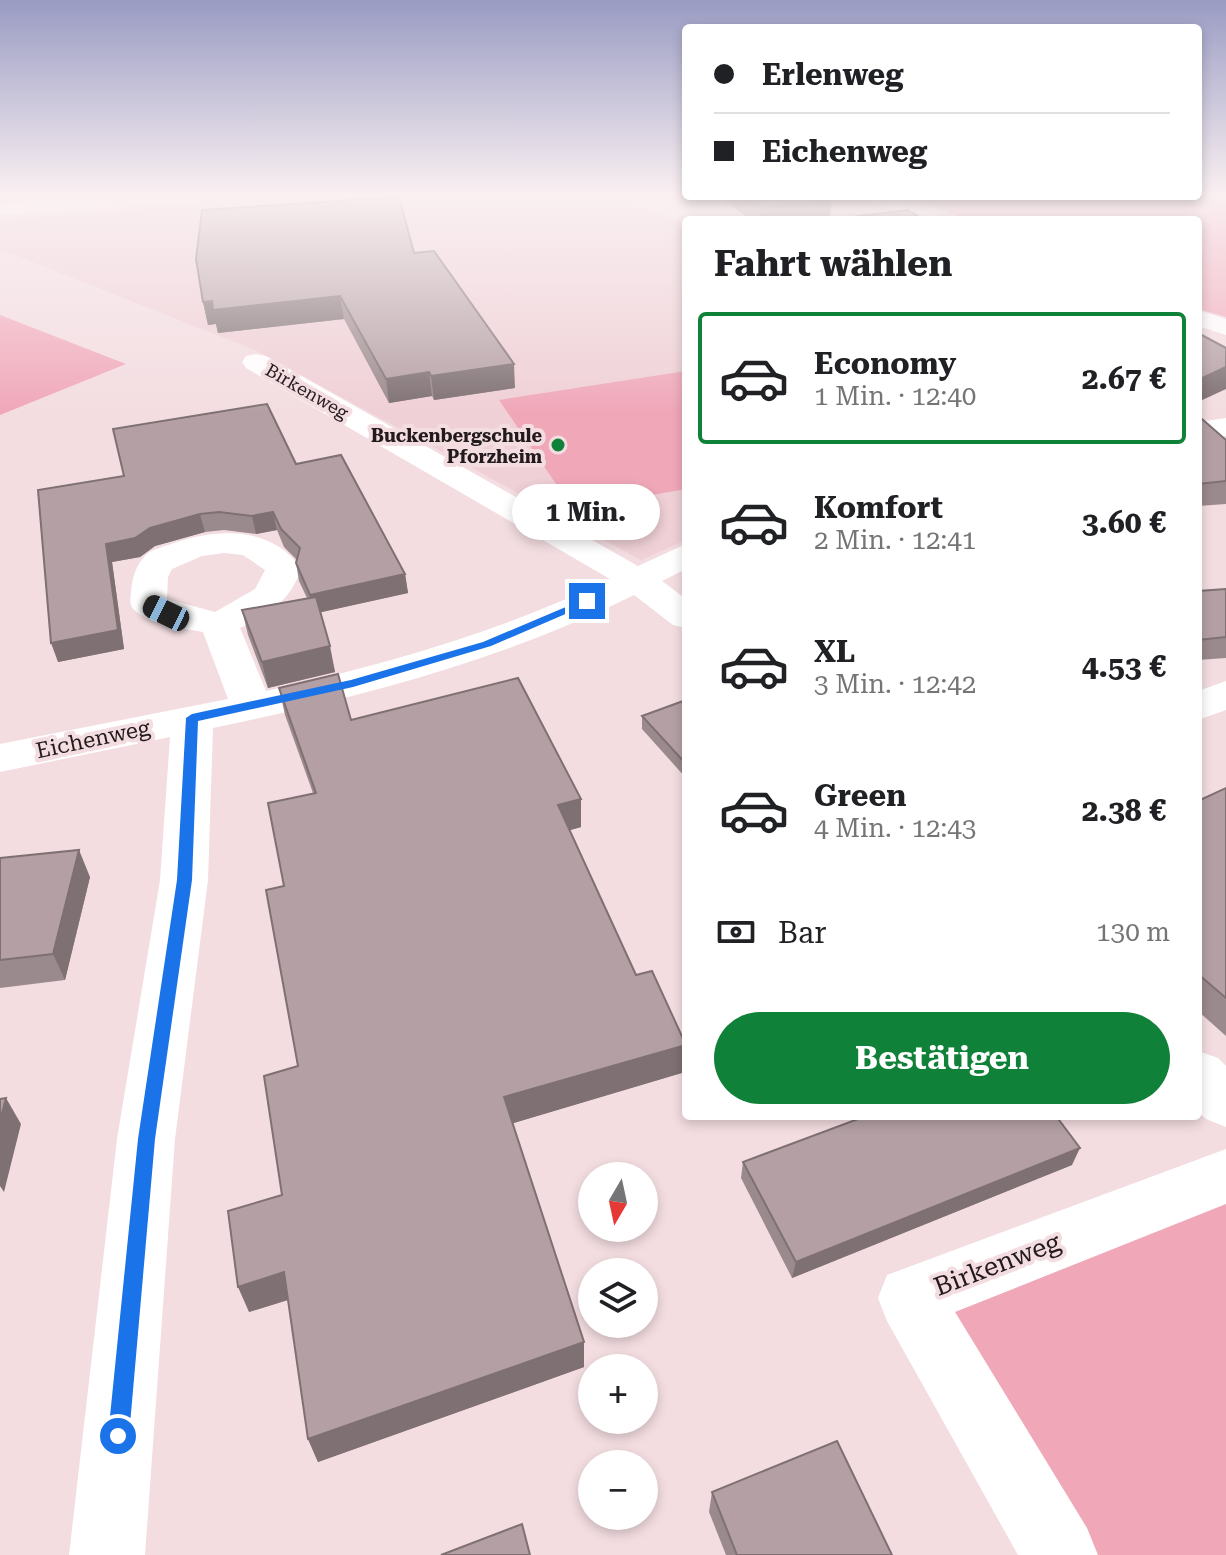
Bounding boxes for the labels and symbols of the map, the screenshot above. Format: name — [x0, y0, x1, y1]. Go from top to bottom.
street label: Birkenweg — [262, 359, 353, 423]
place label: Buckenbergschule Pforzheim — [371, 425, 543, 467]
marker: Buckenbergschule Pforzheim — [549, 436, 567, 454]
callout: 1 Min. — [513, 485, 661, 541]
route end — [569, 583, 605, 619]
car — [139, 592, 193, 634]
street label: Eichenweg — [34, 715, 153, 763]
north arrow — [578, 1162, 658, 1242]
street label: Birkenweg — [930, 1226, 1065, 1302]
route start — [100, 1418, 136, 1454]

